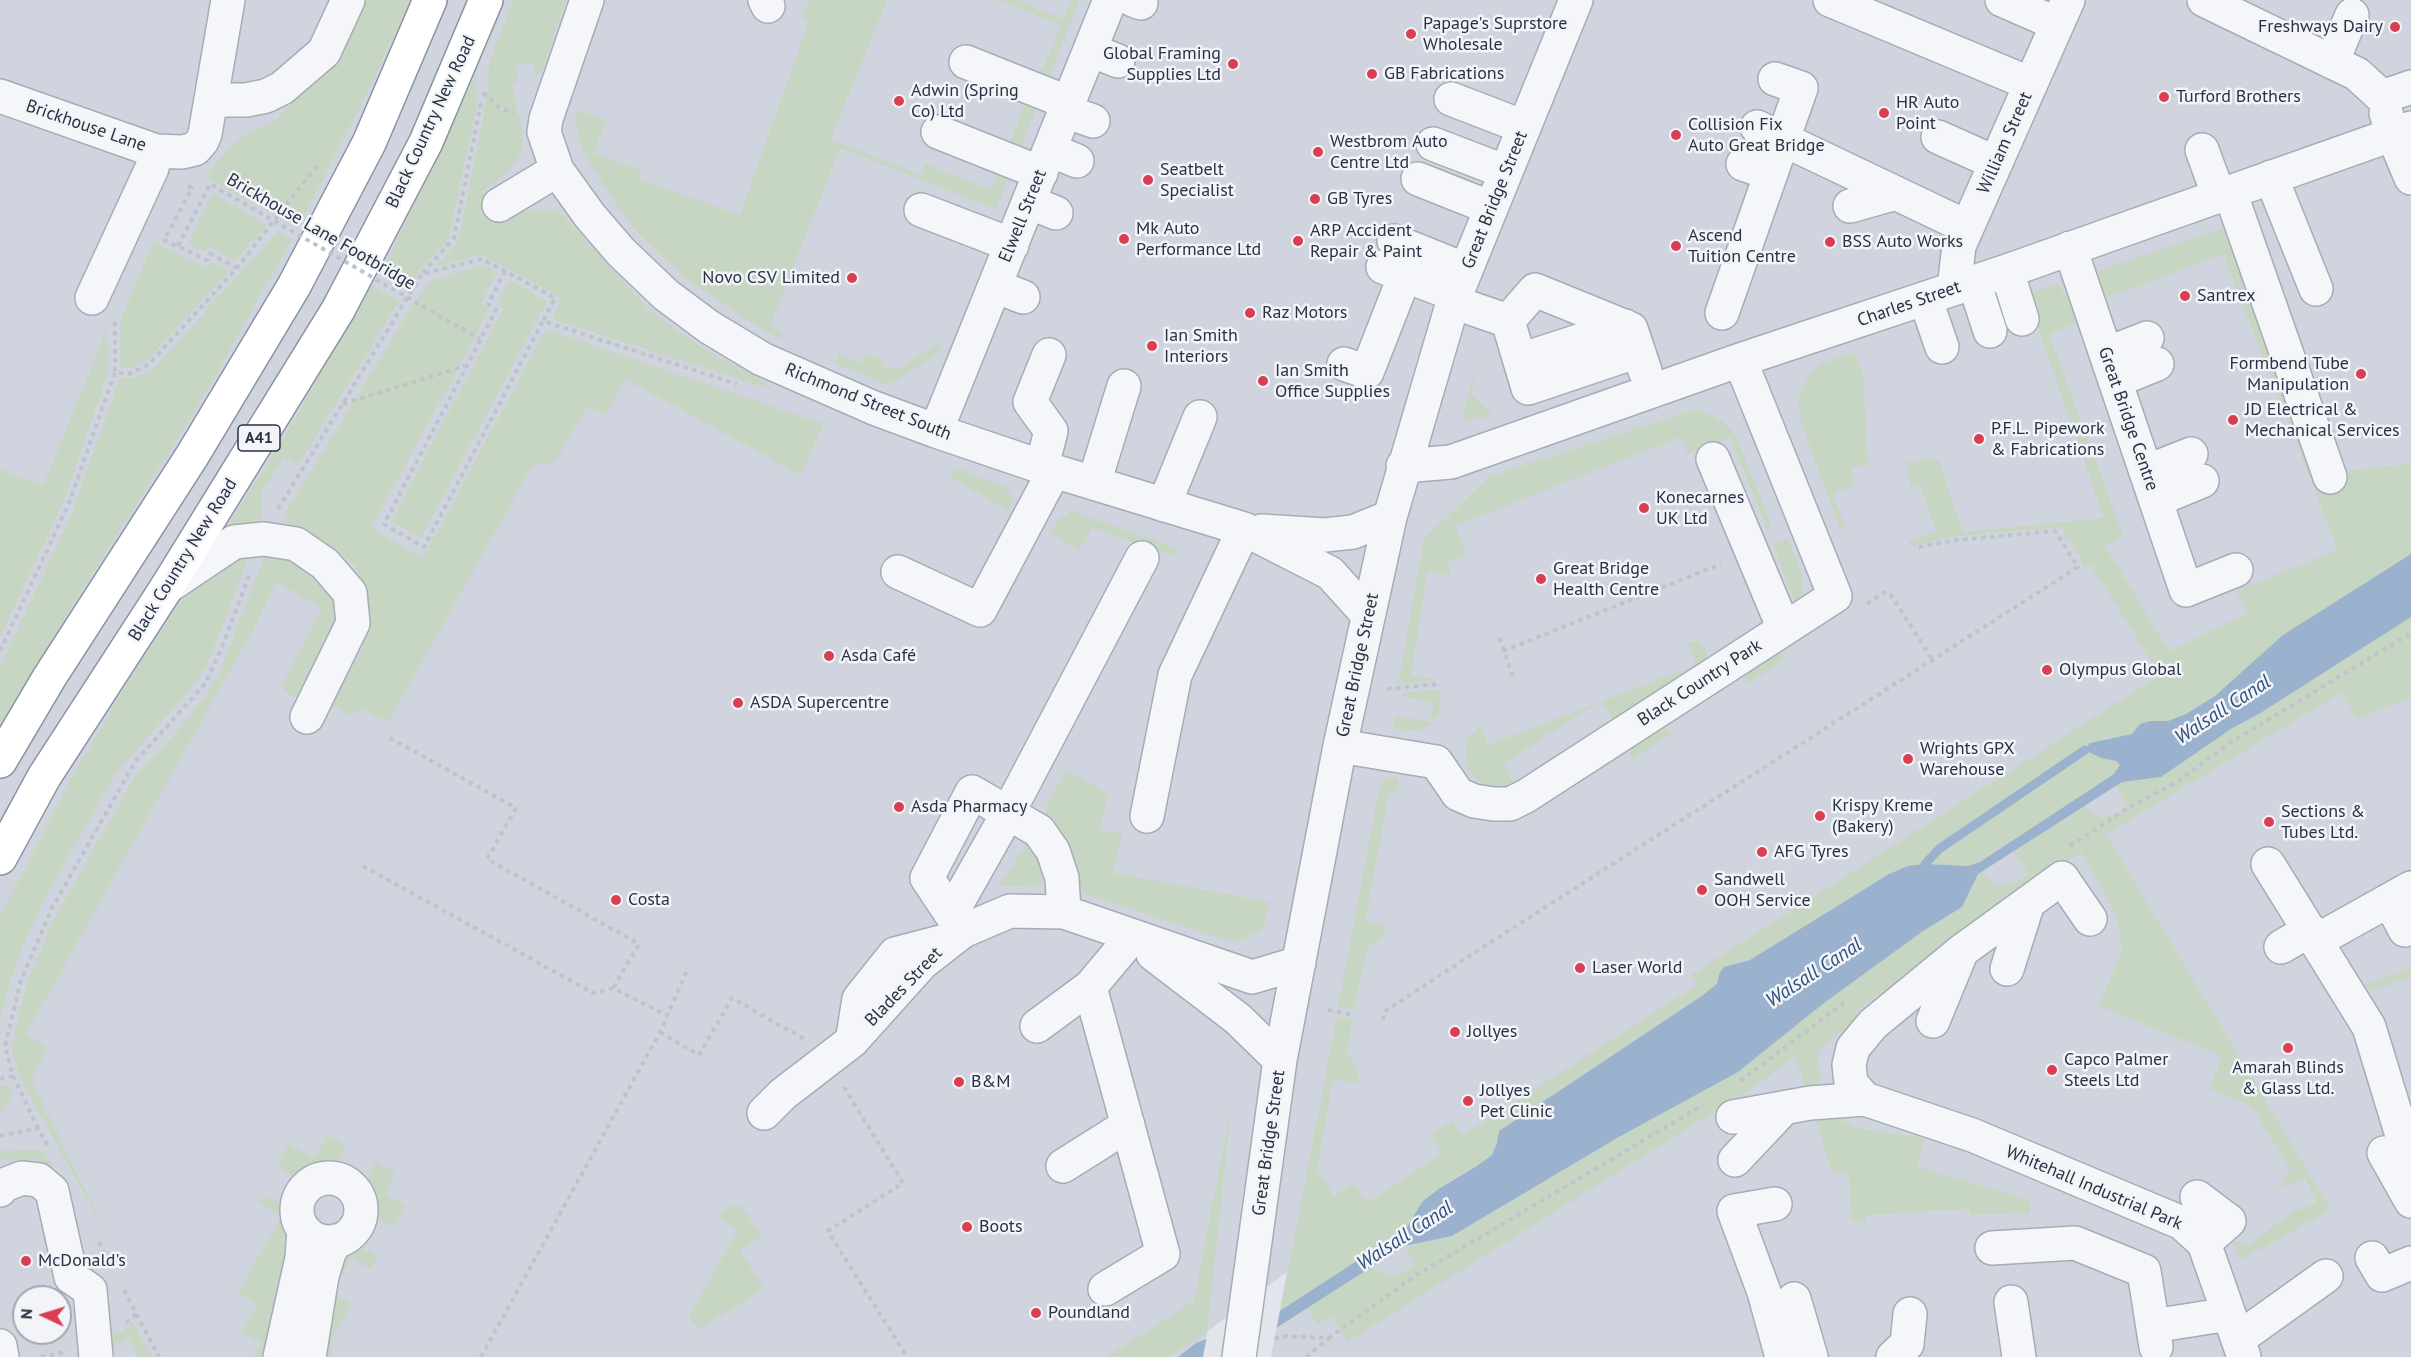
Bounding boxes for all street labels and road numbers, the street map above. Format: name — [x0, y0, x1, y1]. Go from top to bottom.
street label: Black Country New Road — [382, 32, 480, 212]
street label: William Street — [1973, 89, 2037, 197]
street label: Brickhouse Lane — [23, 95, 149, 157]
street label: Great Bridge Street — [1457, 128, 1533, 272]
street label: Elwell Street — [995, 166, 1051, 266]
street label: Brickhouse Lane Footbridge — [223, 169, 419, 295]
street label: Charles Street — [1854, 276, 1964, 332]
street label: Great Bridge Centre — [2093, 344, 2163, 494]
street label: Richmond Street South — [782, 359, 954, 445]
road number: A41 — [238, 425, 280, 451]
street label: Black Country New Road — [124, 475, 242, 645]
street label: Great Bridge Street — [1332, 591, 1384, 739]
street label: Black Country Park — [1634, 635, 1766, 731]
street label: Blades Street — [861, 943, 947, 1031]
street label: Great Bridge Street — [1248, 1069, 1290, 1217]
street label: Whitehall Industrial Park — [2002, 1141, 2186, 1235]

